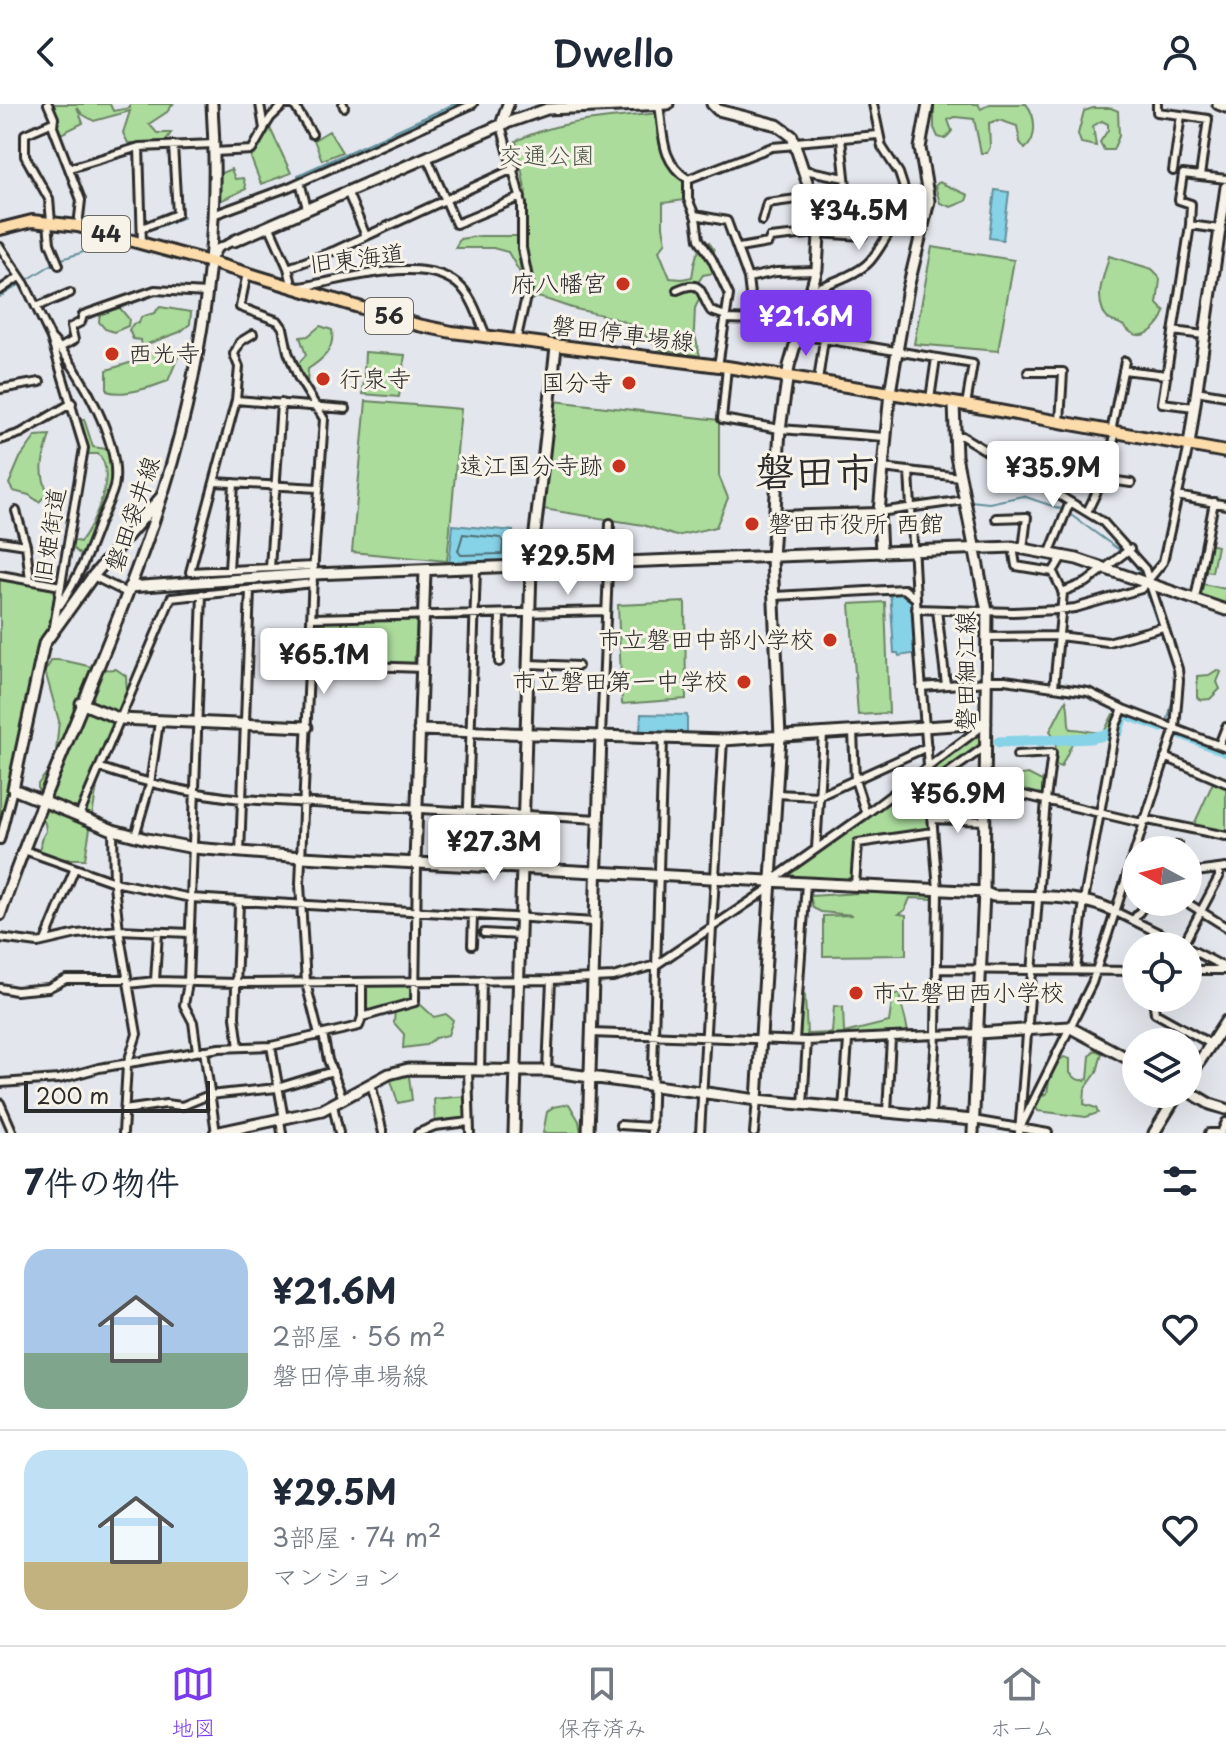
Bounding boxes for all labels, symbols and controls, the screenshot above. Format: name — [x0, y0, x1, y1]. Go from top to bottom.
text: Dwello — [552, 25, 674, 79]
icon: back — [24, 30, 68, 74]
icon: person — [1158, 30, 1202, 74]
park label: 交通公園 — [499, 136, 595, 172]
pin: ¥34.5M — [794, 184, 924, 252]
text: ¥34.5M — [809, 190, 909, 229]
road number: 44 — [82, 216, 130, 252]
street label: 旧東海道 — [307, 233, 407, 281]
place label: 府八幡宮 — [511, 264, 607, 300]
marker: 府八幡宮 — [614, 275, 632, 293]
pin: ¥21.6M — [741, 290, 871, 358]
text: ¥21.6M — [758, 296, 854, 335]
road number: 56 — [365, 298, 413, 334]
street label: 磐田停車場線 — [550, 305, 697, 359]
place label: 西光寺 — [128, 334, 200, 370]
marker: 西光寺 — [103, 345, 121, 363]
place label: 行泉寺 — [339, 359, 411, 395]
place label: 国分寺 — [541, 363, 613, 399]
marker: 行泉寺 — [314, 370, 332, 388]
marker: 国分寺 — [620, 374, 638, 392]
district label: 磐田市 — [755, 439, 875, 500]
pin: ¥35.9M — [988, 441, 1118, 509]
place label: 遠江国分寺跡 — [459, 446, 603, 482]
text: ¥35.9M — [1005, 447, 1101, 486]
street label: 磐田袋井線 — [95, 451, 168, 576]
marker: 遠江国分寺跡 — [610, 457, 628, 475]
street label: 旧姫街道 — [23, 484, 73, 585]
place label: 磐田市役所 西館 — [768, 504, 944, 540]
marker: 磐田市役所 西館 — [743, 515, 761, 533]
pin: ¥29.5M — [503, 529, 633, 597]
text: ¥29.5M — [520, 535, 616, 574]
street label: 磐田細江線 — [946, 611, 982, 731]
place label: 市立磐田中部小学校 — [598, 620, 814, 656]
pin: ¥65.1M — [259, 628, 389, 696]
marker: 市立磐田中部小学校 — [821, 631, 839, 649]
text: ¥65.1M — [278, 634, 370, 673]
place label: 市立磐田第一中学校 — [512, 662, 728, 698]
marker: 市立磐田第一中学校 — [735, 673, 753, 691]
pin: ¥56.9M — [893, 767, 1023, 835]
text: ¥56.9M — [910, 773, 1006, 812]
pin: ¥27.3M — [429, 815, 559, 883]
text: ¥27.3M — [446, 821, 542, 860]
north arrow — [1122, 836, 1202, 916]
map controls — [1122, 836, 1202, 1108]
button: locate — [1122, 932, 1202, 1012]
place label: 市立磐田西小学校 — [872, 973, 1064, 1009]
marker: 市立磐田西小学校 — [847, 984, 865, 1002]
button: layers — [1122, 1028, 1202, 1108]
scale bar — [24, 1077, 210, 1113]
text: 200 m — [36, 1078, 109, 1111]
text: 7件の物件 — [24, 1155, 180, 1207]
icon: filters — [1158, 1159, 1202, 1203]
text: ¥21.6M — [272, 1264, 397, 1316]
icon: home — [88, 1281, 184, 1377]
icon: heart — [1158, 1307, 1202, 1351]
text: 2部屋 · 56 m² — [272, 1316, 446, 1355]
text: 磐田停車場線 — [272, 1355, 428, 1394]
text: ¥29.5M — [272, 1465, 397, 1517]
icon: home — [88, 1482, 184, 1578]
icon: heart — [1158, 1508, 1202, 1552]
text: 3部屋 · 74 m² — [272, 1517, 441, 1556]
text: マンション — [272, 1556, 401, 1595]
tab: 地図 — [171, 1662, 215, 1743]
tab: 保存済み — [558, 1662, 646, 1743]
tab: ホーム — [989, 1662, 1055, 1743]

